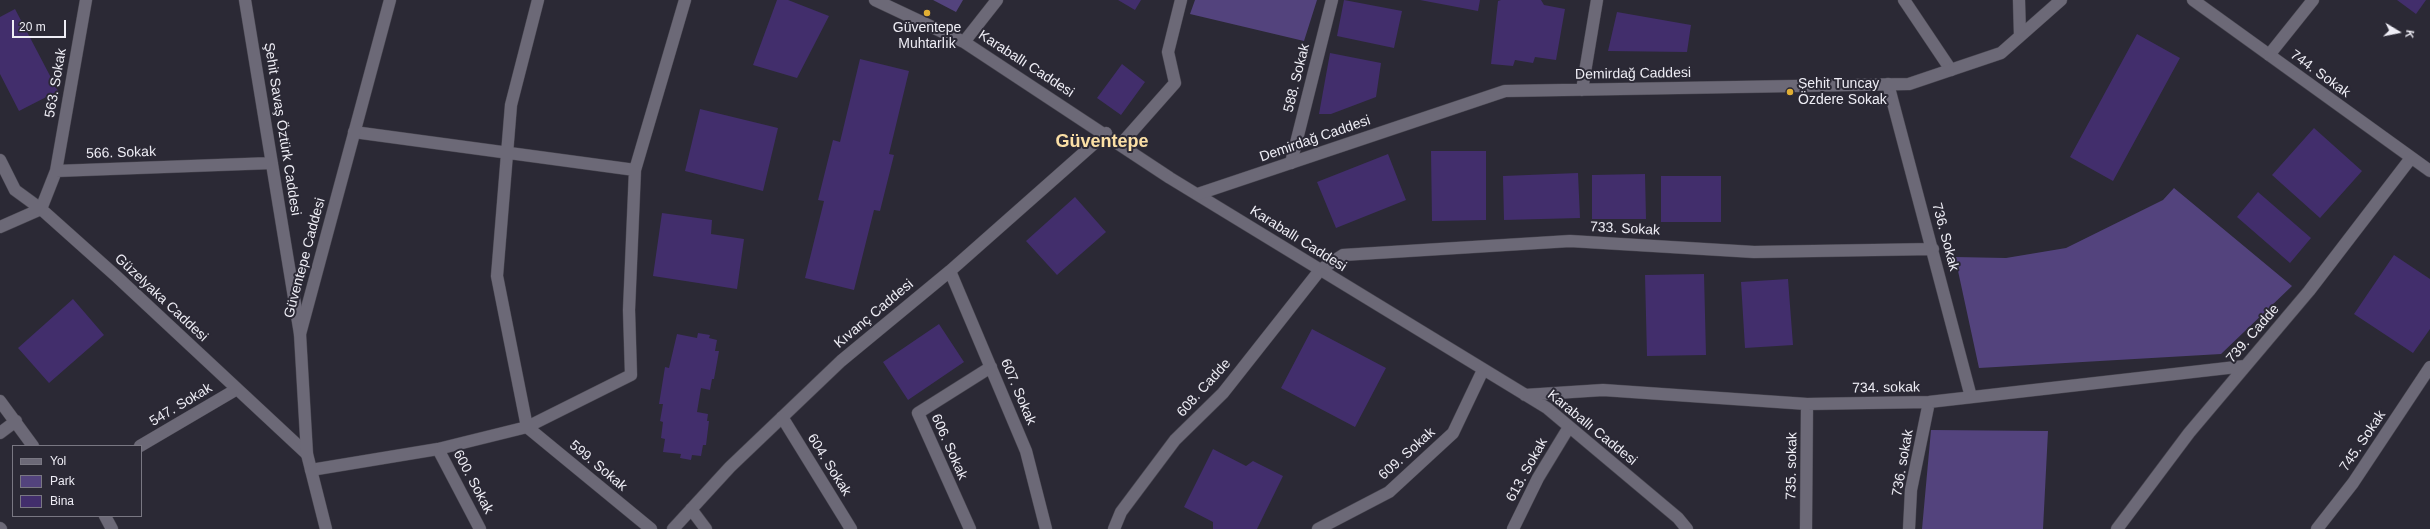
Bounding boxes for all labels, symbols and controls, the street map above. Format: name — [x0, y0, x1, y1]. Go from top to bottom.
marker: Güventepe Muhtarlık — [922, 8, 932, 18]
scale bar — [14, 12, 68, 38]
north arrow — [2378, 12, 2418, 52]
text: 20 m — [19, 20, 46, 34]
place label: Güventepe Muhtarlık — [893, 20, 961, 52]
street label: Karaballı Caddesi — [975, 27, 1077, 101]
text: K — [2403, 29, 2416, 39]
street label: Şehit Savaş Öztürk Caddesi — [260, 41, 304, 217]
street label: 588. Sokak — [1280, 42, 1314, 114]
street label: 563. Sokak — [42, 47, 70, 119]
street label: 744. Sokak — [2287, 47, 2353, 101]
street label: Demirdağ Caddesi — [1575, 65, 1691, 83]
place label: Şehit Tuncay Özdere Sokak — [1798, 76, 1887, 108]
marker: Şehit Tuncay Özdere Sokak — [1785, 87, 1795, 97]
street label: Demirdağ Caddesi — [1257, 112, 1373, 166]
district label: Güventepe — [1055, 131, 1149, 153]
street label: 566. Sokak — [86, 143, 156, 163]
street label: Güventepe Caddesi — [281, 196, 329, 320]
street label: 736. Sokak — [1928, 201, 1962, 273]
street label: Karaballı Caddesi — [1247, 203, 1349, 275]
street label: 733. Sokak — [1590, 219, 1660, 239]
street label: Güzelyaka Caddesi — [111, 250, 211, 346]
street label: Kıvanç Caddesi — [831, 276, 917, 352]
street label: 739. Cadde — [2223, 301, 2283, 367]
street label: 608. Cadde — [1174, 355, 1234, 421]
street label: 607. Sokak — [997, 356, 1039, 428]
street label: 734. sokak — [1852, 379, 1920, 397]
street label: 547. Sokak — [147, 380, 215, 430]
street label: Karaballı Caddesi — [1544, 387, 1640, 469]
street label: 745. Sokak — [2336, 407, 2390, 475]
street label: 606. Sokak — [927, 412, 971, 482]
street label: 609. Sokak — [1375, 424, 1439, 484]
street label: 736. sokak — [1889, 428, 1917, 498]
street label: 604. Sokak — [803, 431, 855, 499]
street label: 735. sokak — [1783, 432, 1801, 500]
street label: 613. Sokak — [1503, 435, 1551, 505]
street label: 599. Sokak — [566, 437, 630, 495]
legend — [12, 445, 142, 517]
street label: 600. Sokak — [449, 447, 497, 517]
text: Yol — [50, 454, 66, 468]
text: Park — [50, 474, 75, 488]
text: Bina — [50, 494, 74, 508]

